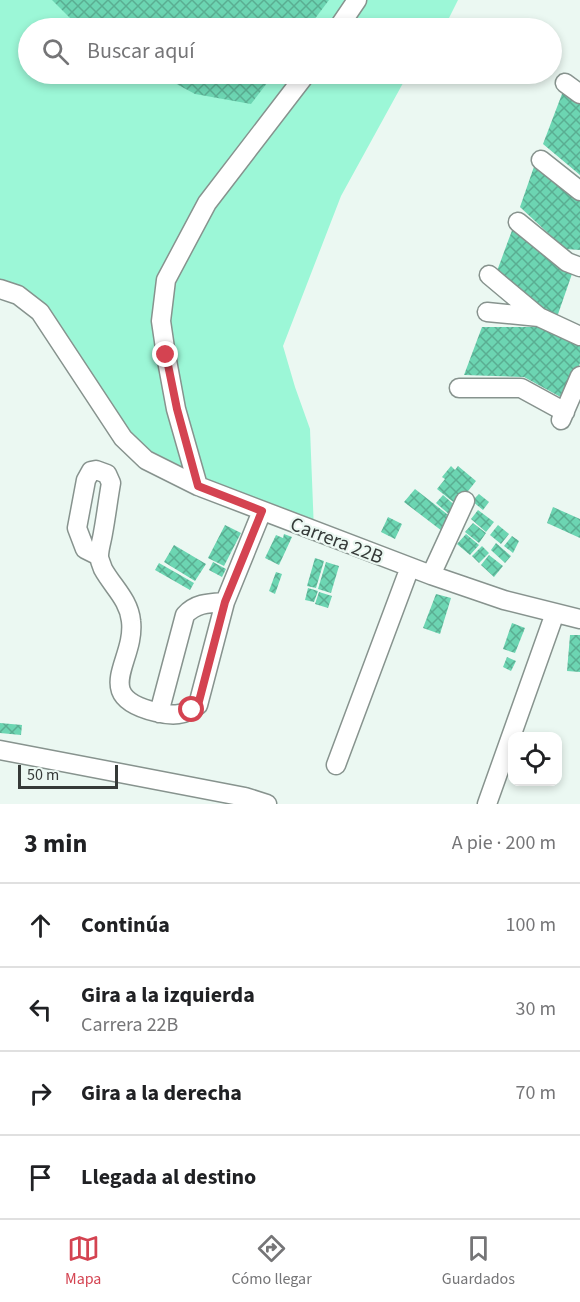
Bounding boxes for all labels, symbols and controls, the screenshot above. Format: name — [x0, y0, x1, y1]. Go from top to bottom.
search box — [18, 18, 562, 84]
icon: search — [39, 35, 72, 68]
text: Buscar aquí — [87, 35, 195, 67]
route end — [152, 341, 178, 367]
street label: Carrera 22B — [286, 510, 387, 571]
route start — [178, 696, 204, 722]
map controls — [508, 732, 562, 786]
button: locate — [508, 732, 562, 786]
scale bar — [18, 762, 118, 790]
text: 50 m — [27, 764, 59, 786]
text: 3 min — [24, 825, 87, 862]
text: A pie · 200 m — [452, 829, 556, 857]
icon: ahead — [24, 909, 57, 942]
text: Continúa — [81, 909, 170, 941]
text: 100 m — [506, 911, 556, 939]
text: Gira a la izquierda — [81, 979, 255, 1011]
icon: left — [24, 993, 57, 1026]
text: 30 m — [516, 995, 556, 1023]
text: Carrera 22B — [81, 1011, 178, 1039]
icon: right — [24, 1077, 57, 1110]
text: Gira a la derecha — [81, 1077, 242, 1109]
text: 70 m — [516, 1079, 556, 1107]
icon: arrive — [24, 1161, 57, 1194]
text: Llegada al destino — [81, 1161, 256, 1193]
tab: Mapa — [65, 1232, 101, 1290]
tab: Cómo llegar — [231, 1232, 312, 1290]
tab: Guardados — [442, 1232, 515, 1290]

